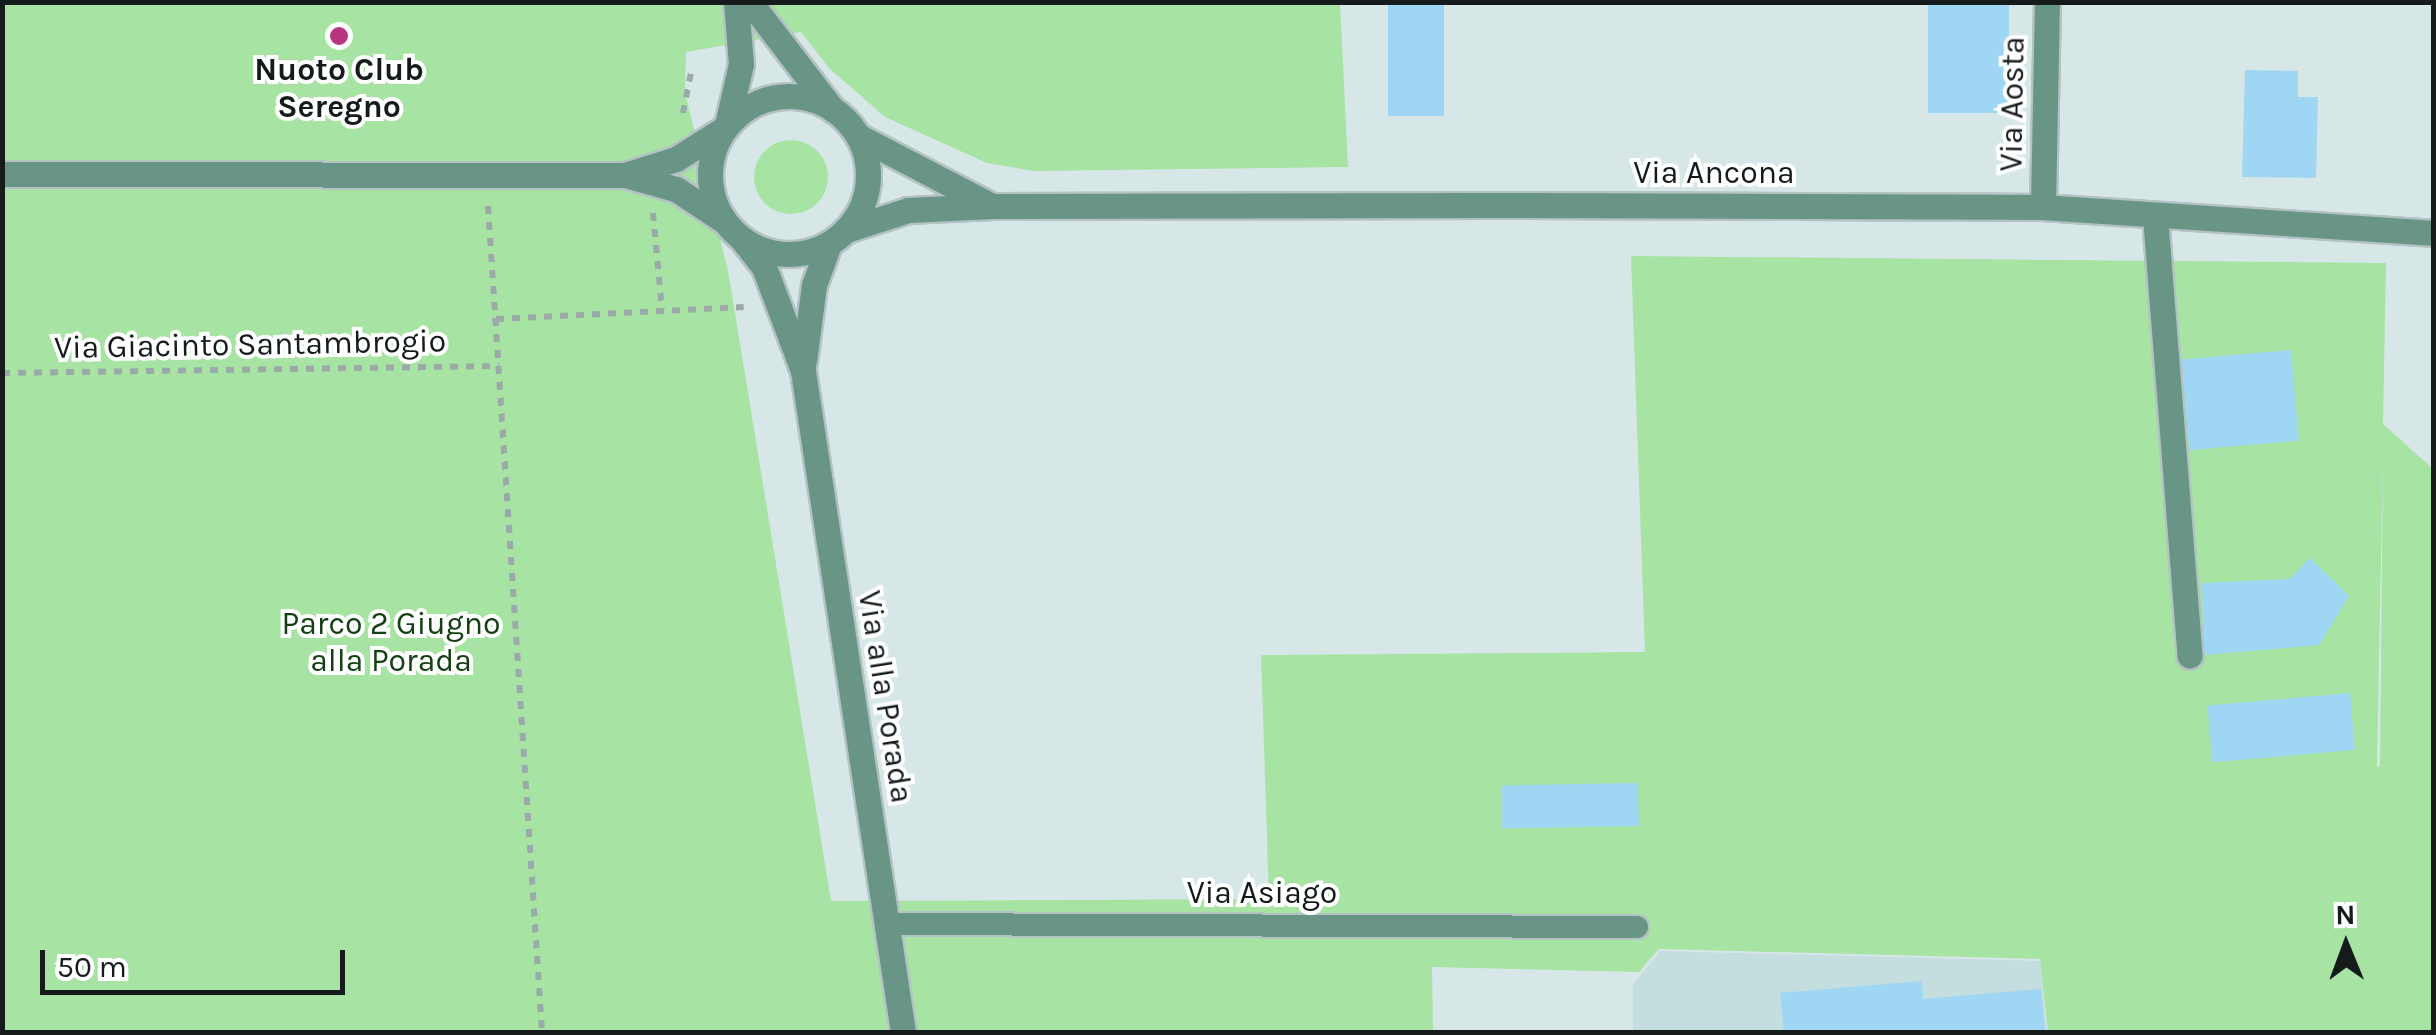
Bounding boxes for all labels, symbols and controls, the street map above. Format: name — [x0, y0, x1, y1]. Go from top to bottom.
marker: Nuoto Club Seregno — [328, 25, 350, 47]
street label: Via Aosta — [1993, 36, 2033, 172]
place label: Nuoto Club Seregno — [254, 52, 424, 127]
street label: Via Ancona — [1633, 154, 1795, 192]
street label: Via Giacinto Santambrogio — [54, 322, 446, 368]
street label: Via alla Porada — [849, 588, 921, 806]
park label: Parco 2 Giugno alla Porada — [281, 606, 501, 681]
street label: Via Asiago — [1187, 874, 1337, 912]
north arrow — [2296, 895, 2396, 995]
text: N — [2335, 898, 2356, 931]
scale bar — [45, 930, 350, 992]
text: 50 m — [57, 949, 127, 985]

